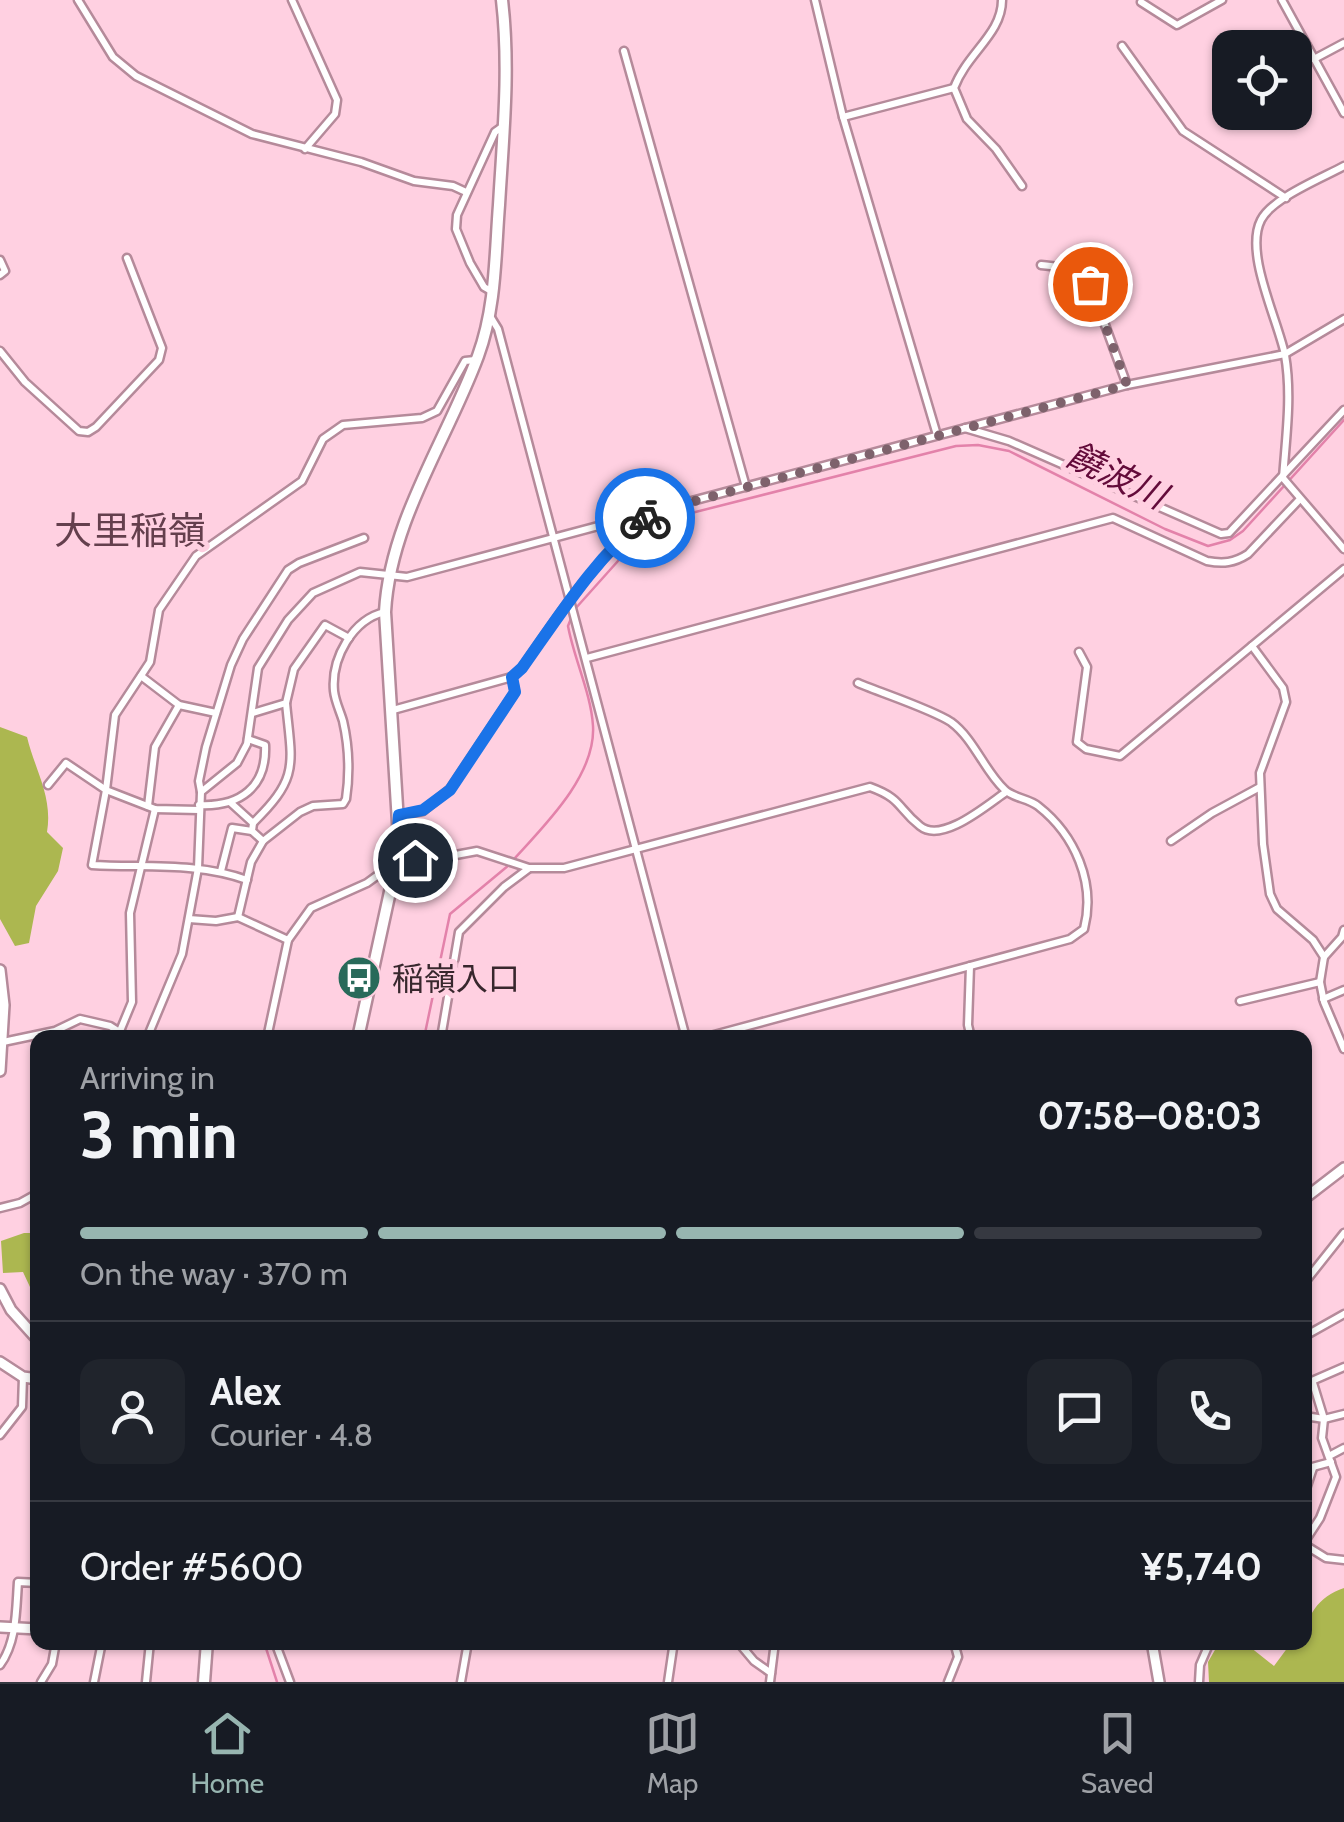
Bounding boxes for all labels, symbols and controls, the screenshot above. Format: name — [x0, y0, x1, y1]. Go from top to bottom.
map controls — [1212, 30, 1312, 130]
button: locate — [1212, 30, 1312, 130]
pin — [1048, 242, 1133, 327]
icon: bag — [1063, 257, 1118, 312]
water label: 饒波川 — [1060, 433, 1177, 519]
courier — [595, 468, 695, 568]
icon: bike — [618, 491, 673, 546]
district label: 大里稲嶺 — [54, 507, 206, 554]
pin — [373, 818, 458, 903]
icon: home — [388, 833, 443, 888]
bus stop icon: 稲嶺入口 — [336, 955, 382, 1001]
place label: 稲嶺入口 — [392, 959, 520, 998]
text: Arriving in — [80, 1058, 215, 1097]
text: 07:58–08:03 — [1037, 1092, 1262, 1139]
text: 3 min — [80, 1095, 238, 1174]
text: On the way · 370 m — [80, 1254, 348, 1293]
button: person — [80, 1359, 185, 1464]
button: chat — [1027, 1359, 1132, 1464]
button: phone — [1157, 1359, 1262, 1464]
text: Alex — [210, 1368, 281, 1415]
text: Courier · 4.8 — [210, 1415, 373, 1454]
text: Order #5600 — [80, 1543, 304, 1590]
text: ¥5,740 — [1141, 1543, 1262, 1590]
tab: Home — [190, 1706, 264, 1800]
tab: Map — [645, 1706, 700, 1800]
tab: Saved — [1081, 1706, 1154, 1800]

